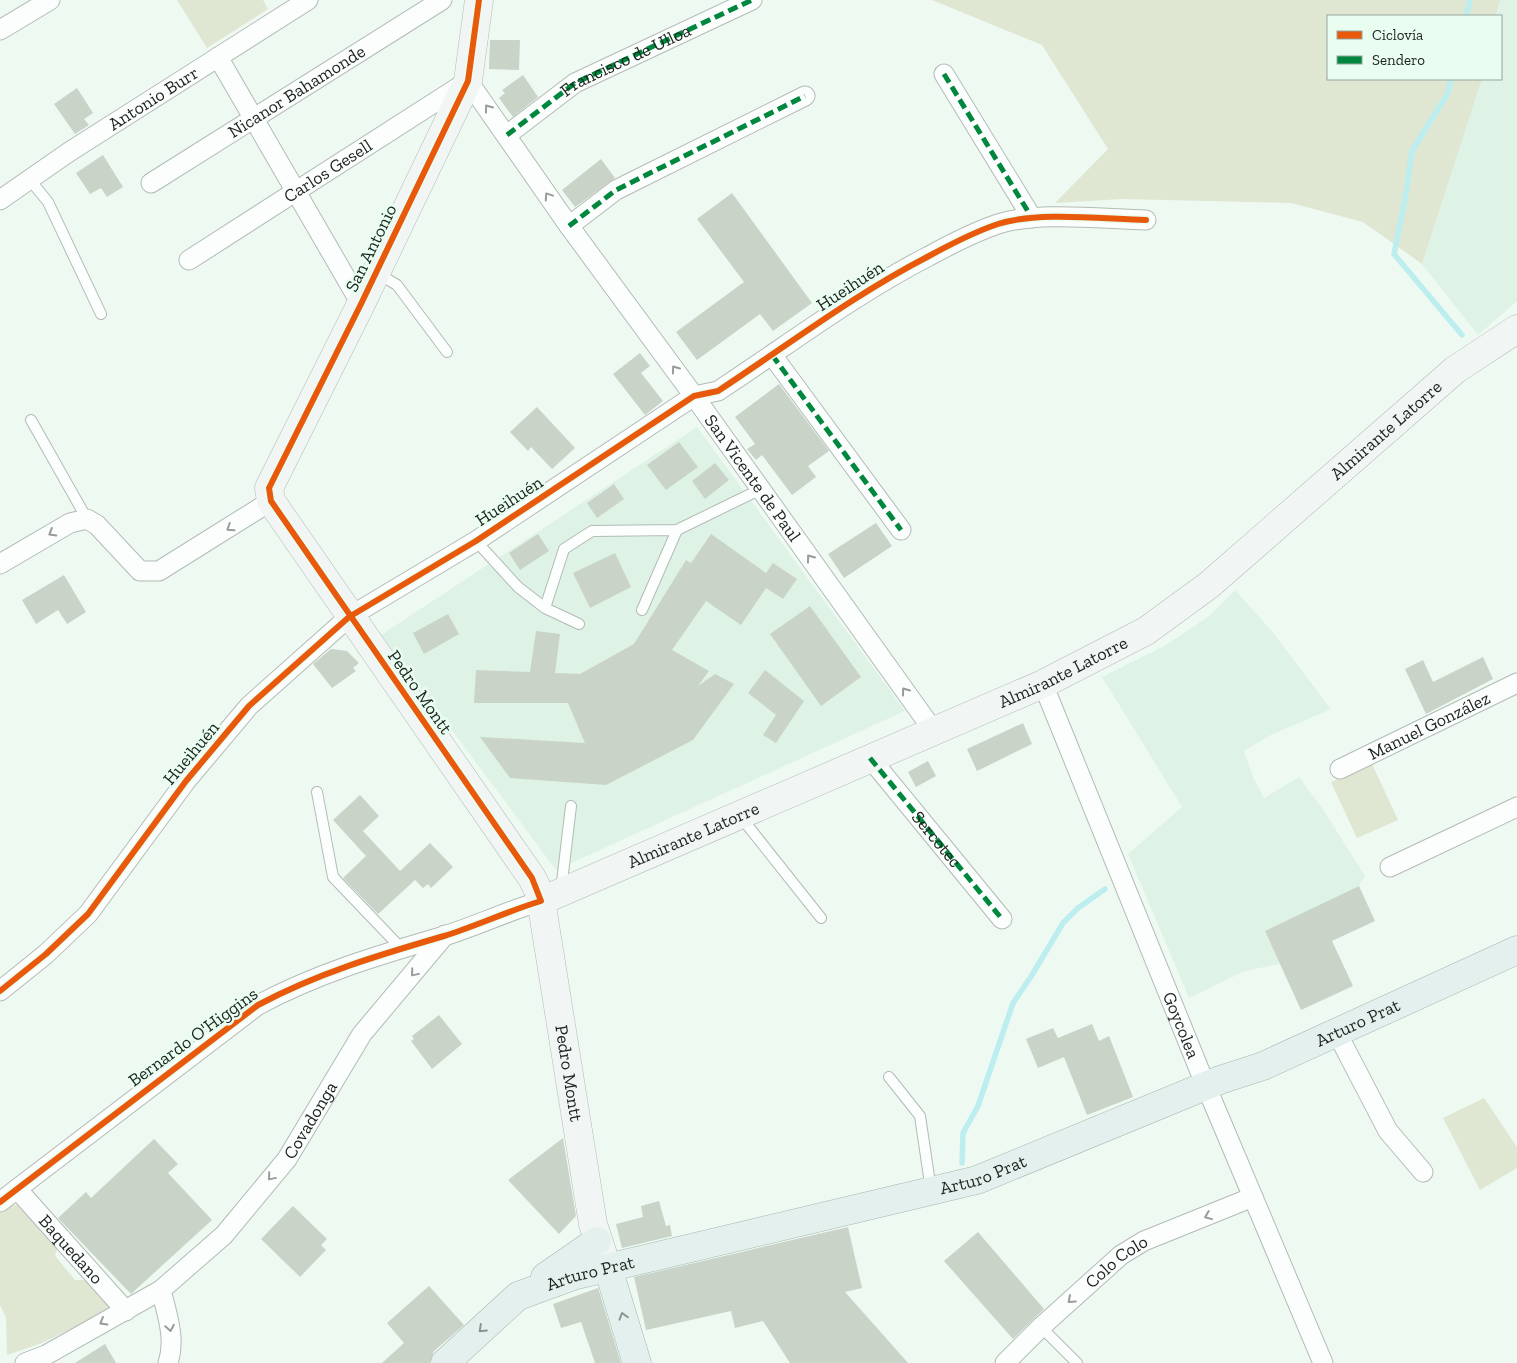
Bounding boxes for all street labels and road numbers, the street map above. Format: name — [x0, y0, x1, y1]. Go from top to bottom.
street label: Francisco de Ulloa — [556, 19, 695, 101]
street label: Nicanor Bahamonde — [224, 40, 369, 143]
street label: Antonio Burr — [104, 62, 203, 135]
street label: Carlos Gesell — [280, 134, 376, 207]
street label: San Antonio — [340, 201, 402, 295]
street label: Hueihuén — [812, 256, 888, 316]
street label: Almirante Latorre — [1326, 376, 1446, 485]
street label: San Vicente de Paul — [700, 410, 806, 546]
street label: Hueihuén — [471, 471, 547, 531]
street label: Almirante Latorre — [995, 631, 1131, 713]
street label: Pedro Montt — [383, 646, 457, 739]
street label: Manuel González — [1364, 687, 1494, 765]
street label: Hueihuén — [158, 716, 224, 789]
street label: Almirante Latorre — [624, 797, 762, 873]
street label: Sercotec — [907, 806, 966, 872]
street label: Bernardo O'Higgins — [124, 983, 262, 1091]
street label: Goycolea — [1158, 989, 1205, 1062]
street label: Arturo Prat — [1312, 994, 1404, 1051]
street label: Pedro Montt — [550, 1023, 587, 1124]
street label: Covadonga — [279, 1077, 342, 1163]
street label: Arturo Prat — [938, 1150, 1030, 1199]
street label: Baquedano — [34, 1210, 108, 1289]
street label: Colo Colo — [1081, 1230, 1152, 1293]
street label: Arturo Prat — [543, 1251, 637, 1296]

